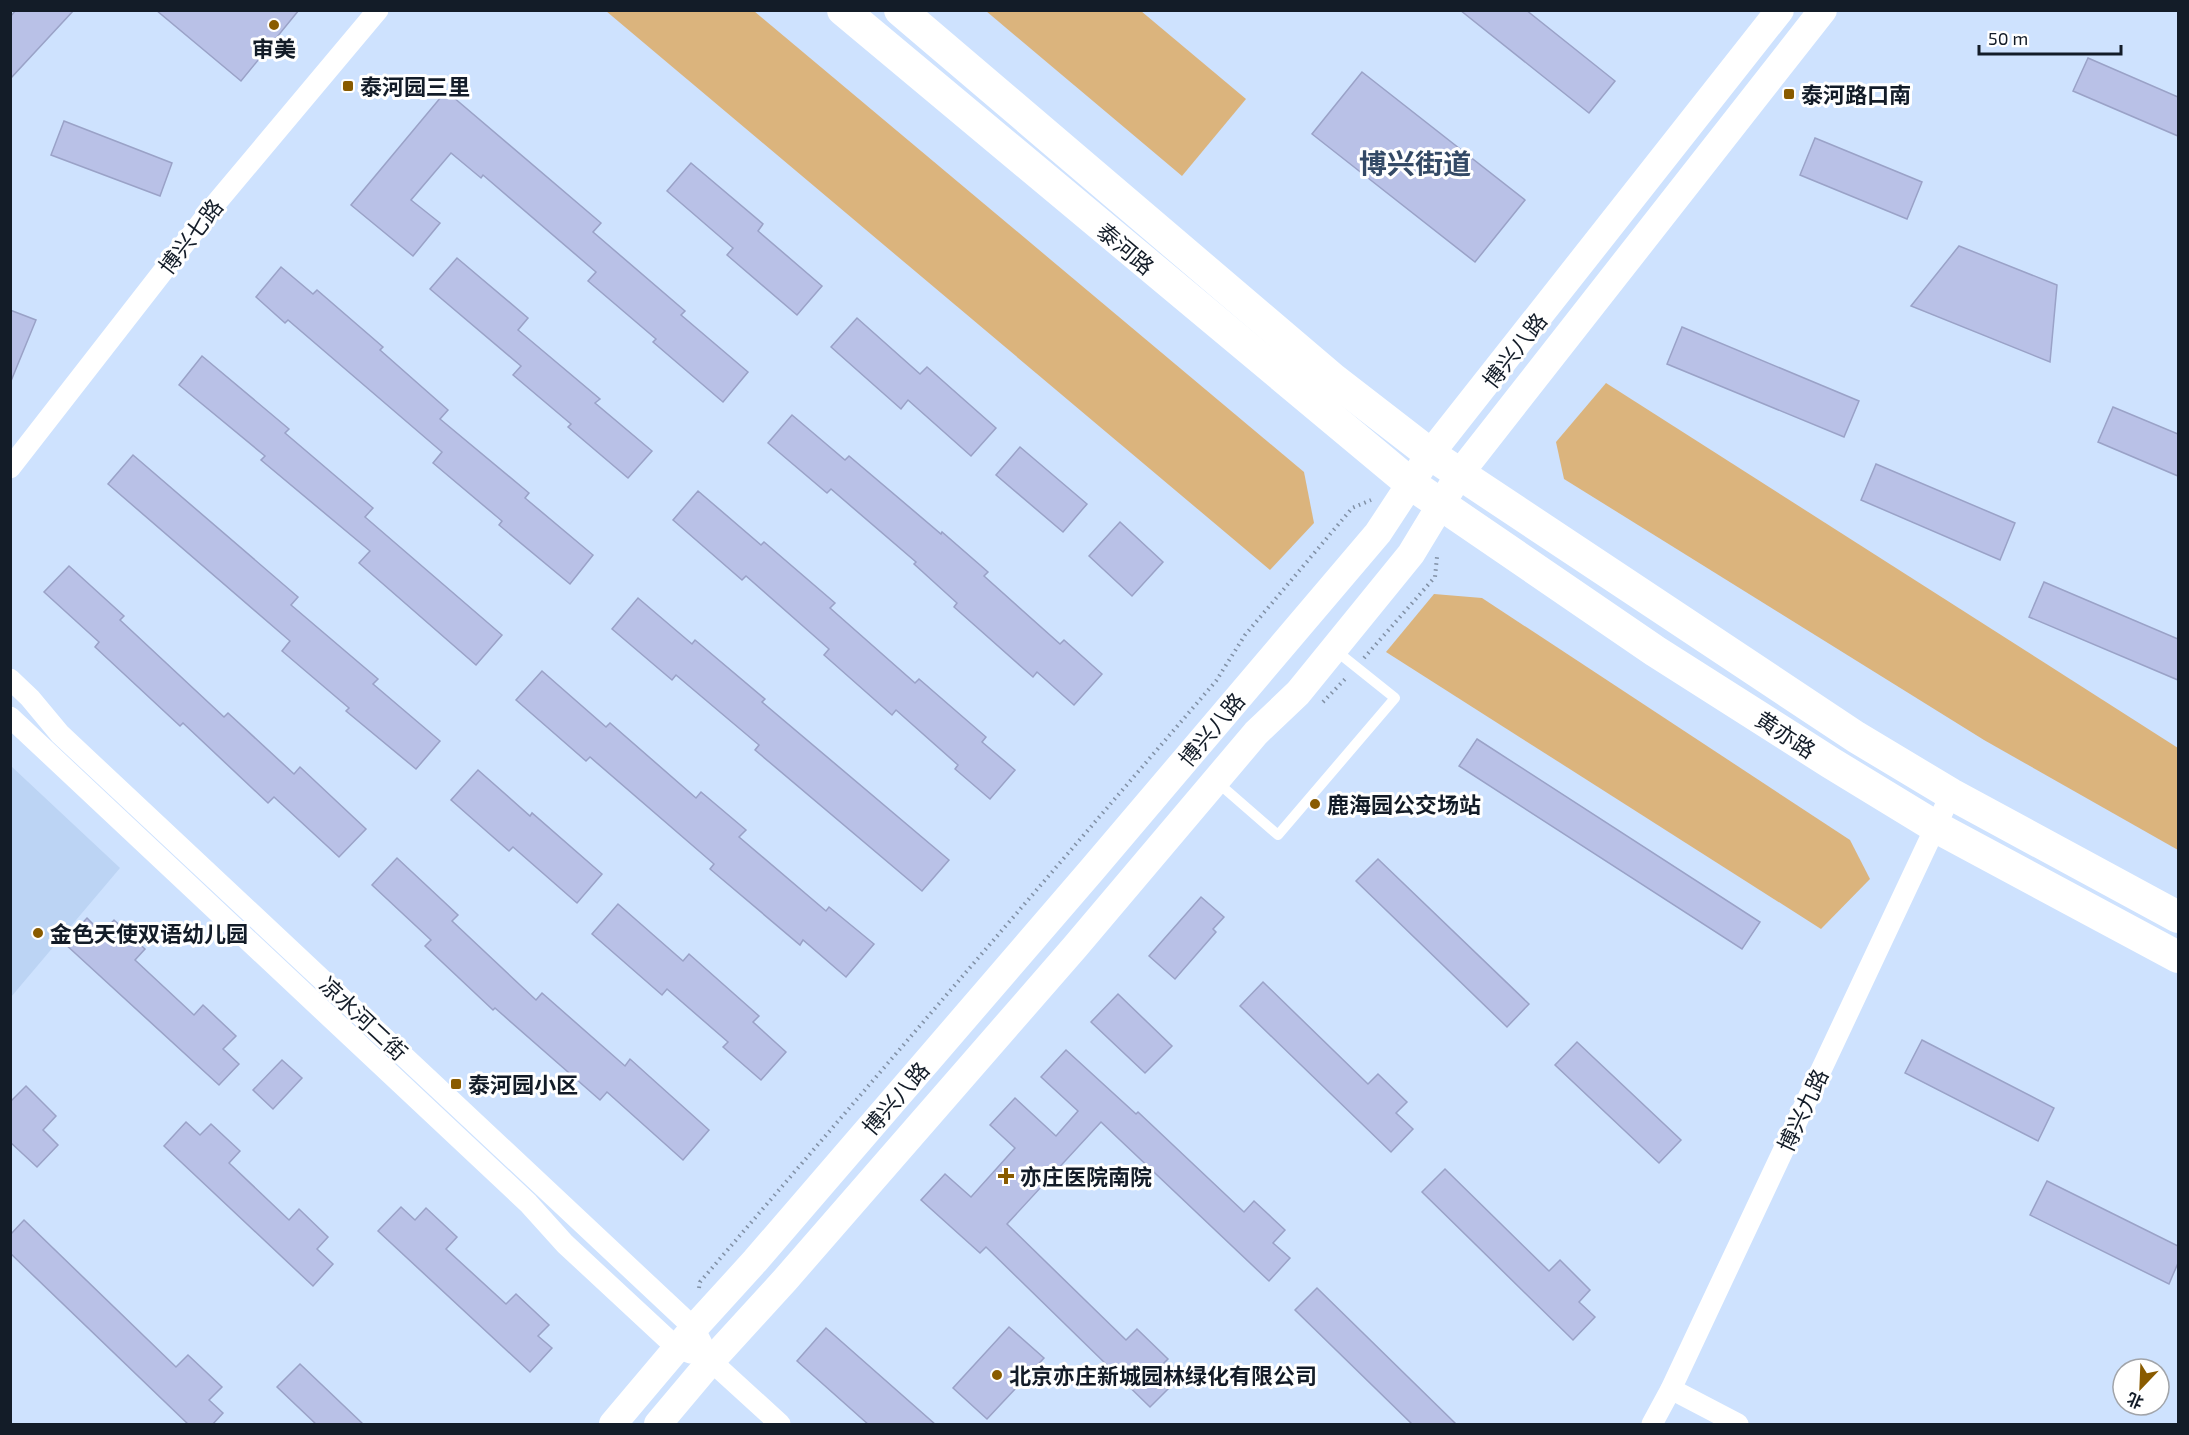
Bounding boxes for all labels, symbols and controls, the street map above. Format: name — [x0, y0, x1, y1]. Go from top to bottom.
marker: 审美 — [267, 18, 281, 32]
scale bar — [1979, 18, 2122, 56]
text: 50 m — [1988, 27, 2028, 49]
place label: 审美 — [252, 35, 296, 61]
place label: 泰河园三里 — [360, 73, 470, 99]
marker: 泰河园三里 — [341, 79, 355, 93]
place label: 泰河路口南 — [1801, 81, 1911, 107]
marker: 泰河路口南 — [1782, 87, 1796, 101]
district label: 博兴街道 — [1359, 146, 1471, 180]
street label: 博兴七路 — [153, 193, 227, 279]
street label: 泰河路 — [1092, 217, 1160, 279]
street label: 博兴八路 — [1477, 307, 1551, 393]
street label: 博兴八路 — [1173, 687, 1249, 771]
street label: 黄亦路 — [1751, 705, 1821, 763]
place label: 鹿海园公交场站 — [1327, 791, 1481, 817]
marker: 鹿海园公交场站 — [1308, 797, 1322, 811]
place label: 金色天使双语幼儿园 — [50, 920, 248, 946]
marker: 金色天使双语幼儿园 — [31, 926, 45, 940]
street label: 凉水河二街 — [315, 971, 413, 1065]
street label: 博兴八路 — [856, 1056, 934, 1140]
street label: 博兴九路 — [1772, 1065, 1832, 1155]
place label: 泰河园小区 — [468, 1071, 578, 1097]
marker: 泰河园小区 — [449, 1077, 463, 1091]
place label: 亦庄医院南院 — [1020, 1163, 1152, 1189]
marker: 亦庄医院南院 — [997, 1167, 1015, 1185]
north arrow — [2111, 1357, 2171, 1417]
place label: 北京亦庄新城园林绿化有限公司 — [1009, 1362, 1317, 1388]
marker: 北京亦庄新城园林绿化有限公司 — [990, 1368, 1004, 1382]
text: 北 — [2124, 1389, 2146, 1413]

